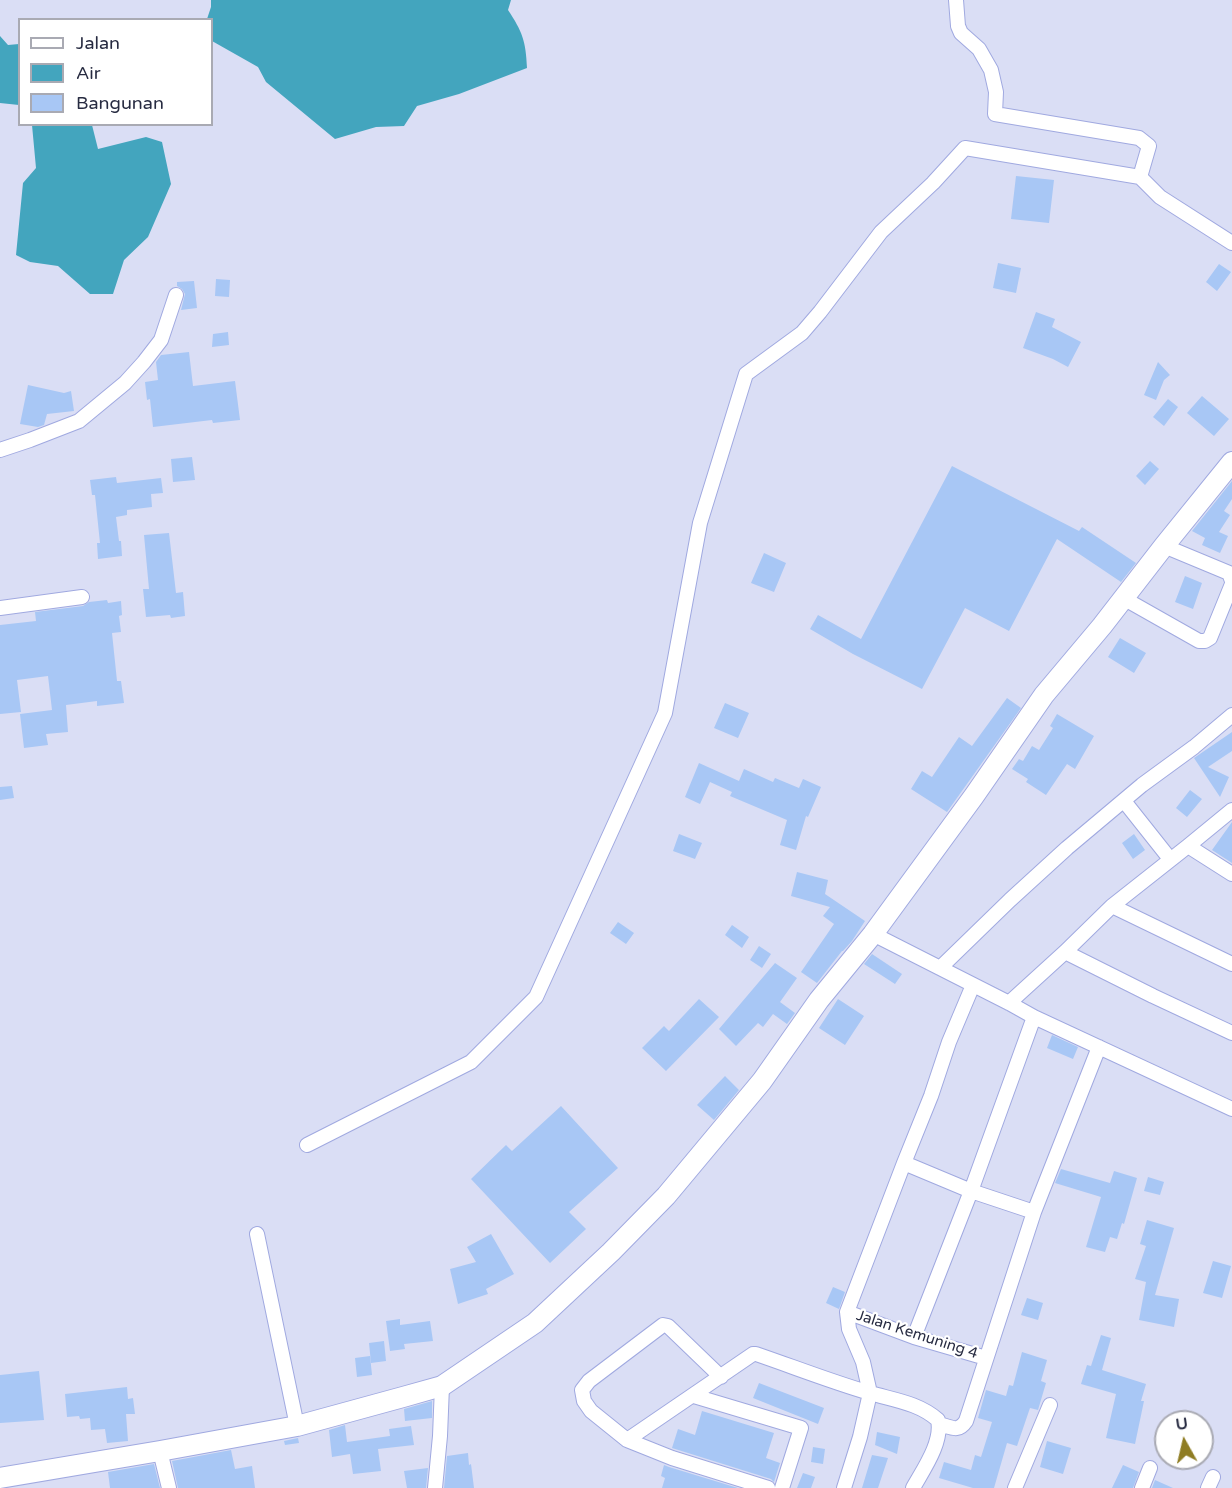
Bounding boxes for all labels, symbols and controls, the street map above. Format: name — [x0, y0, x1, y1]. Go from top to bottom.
legend — [18, 18, 213, 126]
text: Jalan — [76, 32, 120, 54]
text: Air — [76, 62, 101, 84]
text: Bangunan — [76, 92, 164, 114]
street label: Jalan Kemuning 4 — [854, 1307, 980, 1363]
north arrow — [1154, 1410, 1214, 1470]
text: U — [1174, 1413, 1189, 1435]

